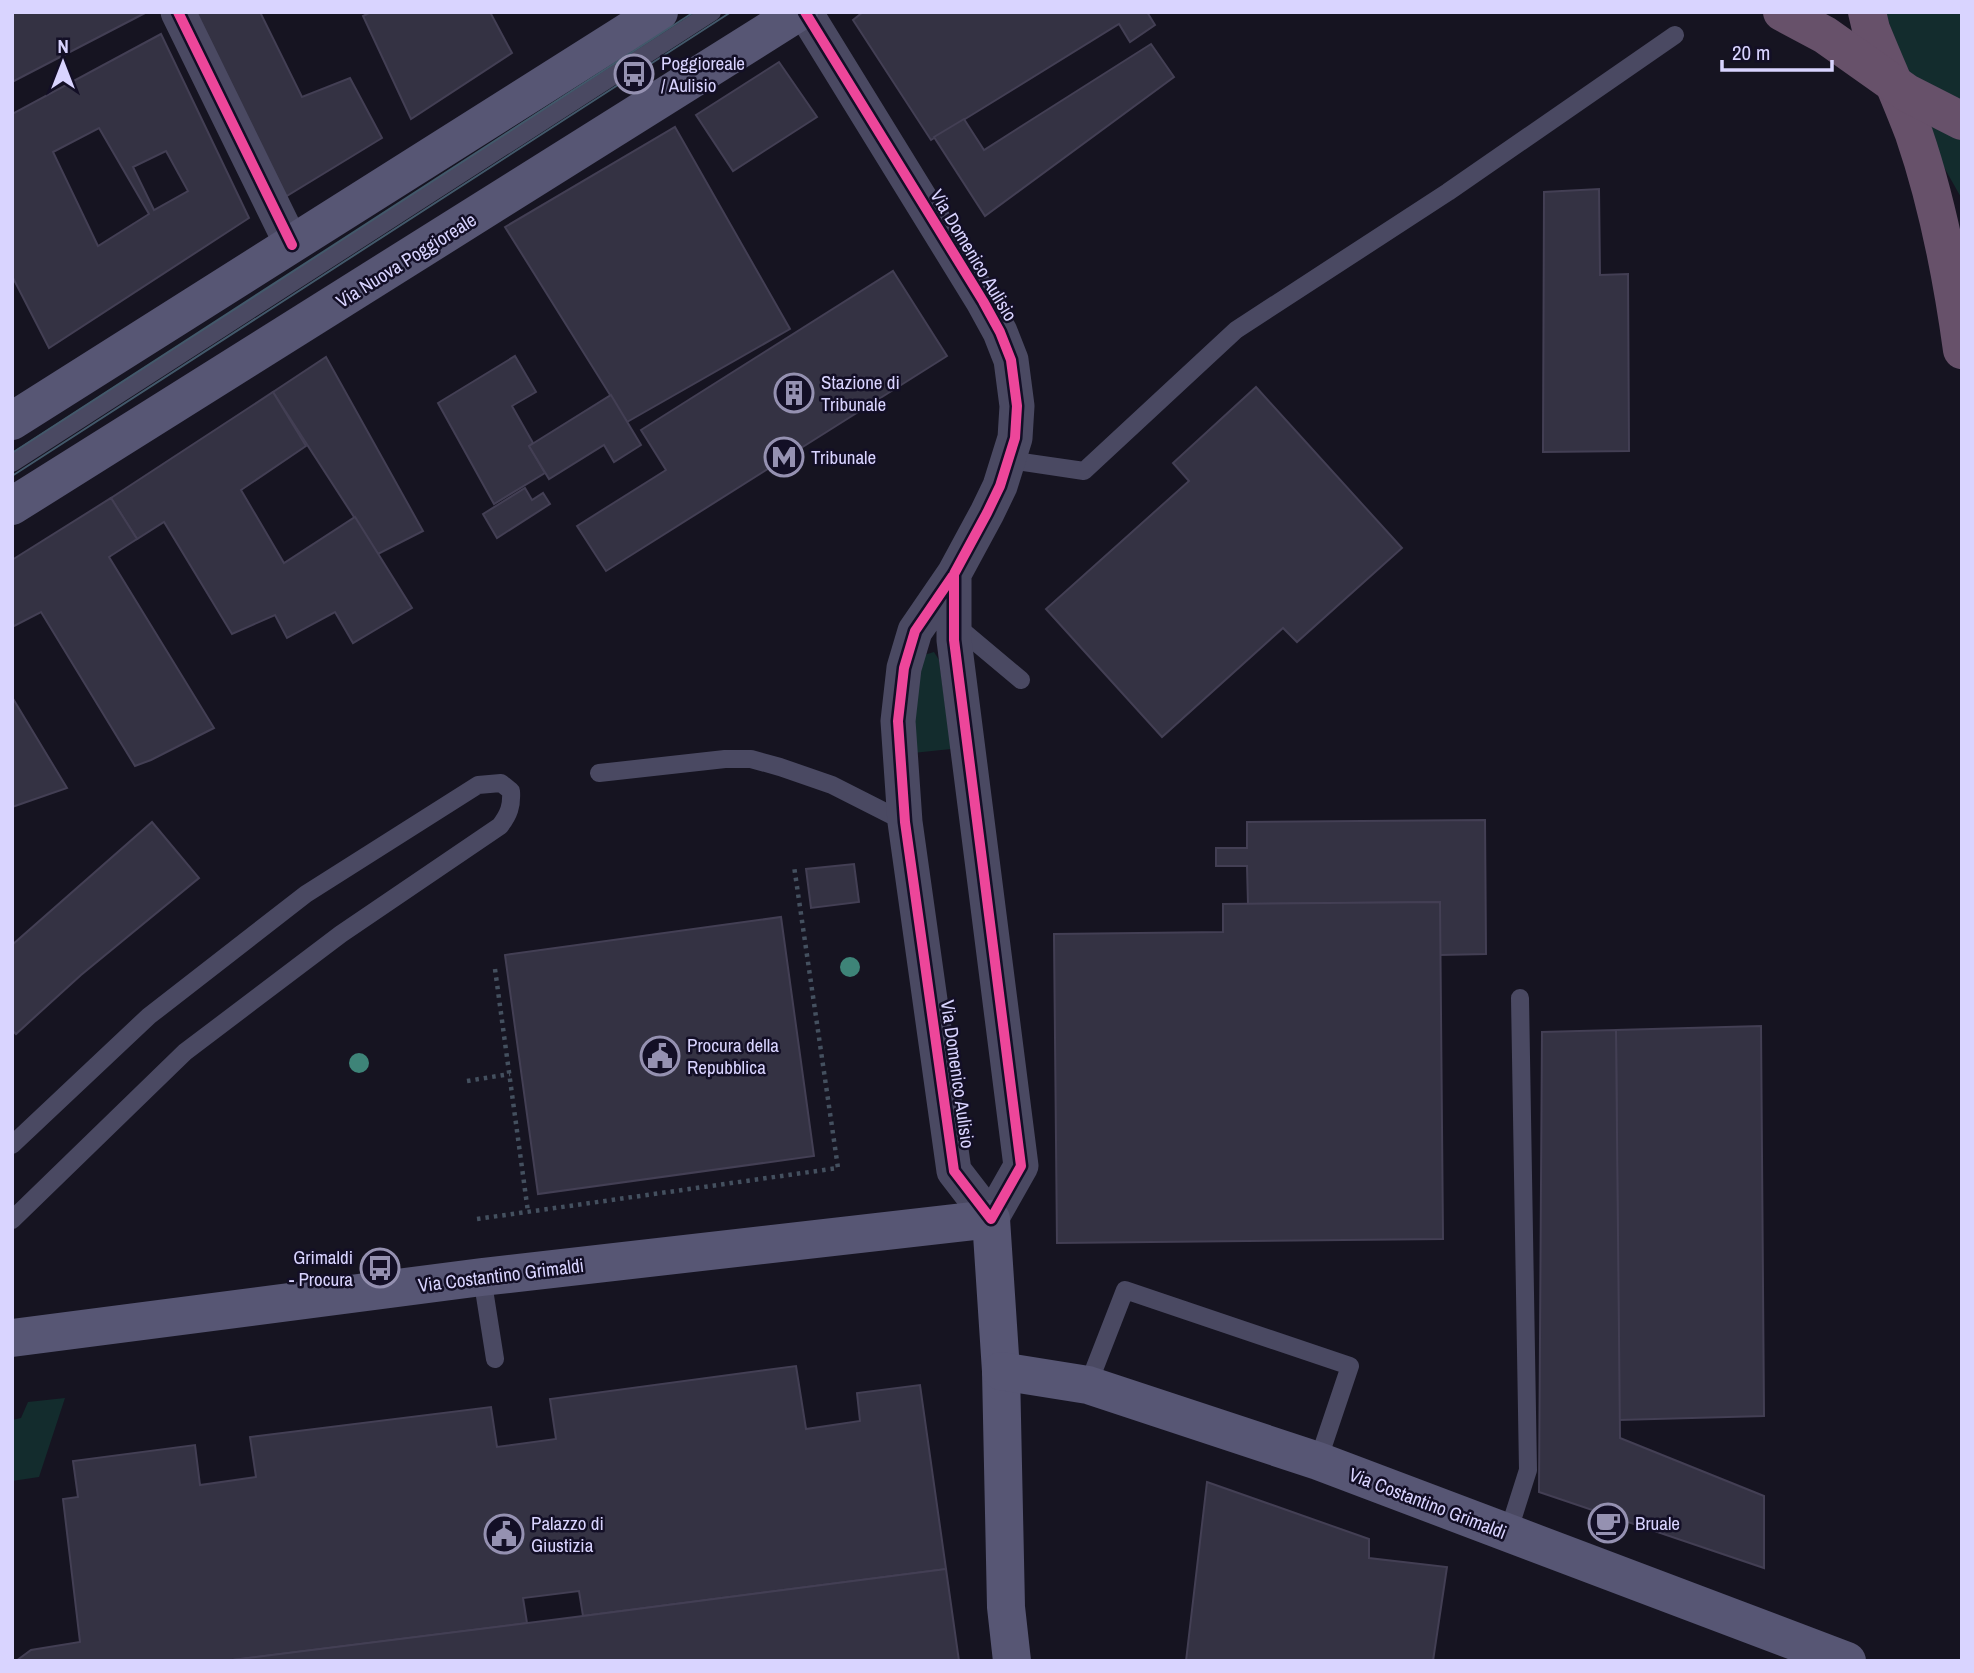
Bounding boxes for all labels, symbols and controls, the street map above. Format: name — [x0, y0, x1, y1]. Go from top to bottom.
north arrow — [28, 28, 98, 98]
scale bar — [1722, 28, 1832, 72]
text: N — [57, 33, 69, 59]
text: 20 m — [1732, 38, 1770, 67]
place label: Poggioreale / Aulisio — [661, 50, 745, 98]
bus stop icon: Poggioreale / Aulisio — [613, 53, 655, 95]
street label: Via Domenico Aulisio — [924, 184, 1024, 326]
street label: Via Nuova Poggioreale — [331, 206, 481, 314]
place label: Stazione di Tribunale — [821, 369, 900, 417]
building icon: Stazione di Tribunale — [773, 372, 815, 414]
metro station icon: Tribunale — [763, 436, 805, 478]
place label: Tribunale — [811, 444, 876, 470]
street label: Via Domenico Aulisio — [935, 998, 981, 1150]
place label: Procura della Repubblica — [687, 1032, 779, 1080]
public building icon: Procura della Repubblica — [639, 1035, 681, 1077]
place label: Grimaldi - Procura — [289, 1244, 353, 1292]
bus stop icon: Grimaldi - Procura — [359, 1247, 401, 1289]
street label: Via Costantino Grimaldi — [417, 1252, 585, 1298]
street label: Via Costantino Grimaldi — [1345, 1461, 1511, 1545]
cafe icon: Bruale — [1587, 1502, 1629, 1544]
place label: Palazzo di Giustizia — [531, 1510, 604, 1558]
place label: Bruale — [1635, 1510, 1680, 1536]
public building icon: Palazzo di Giustizia — [483, 1513, 525, 1555]

